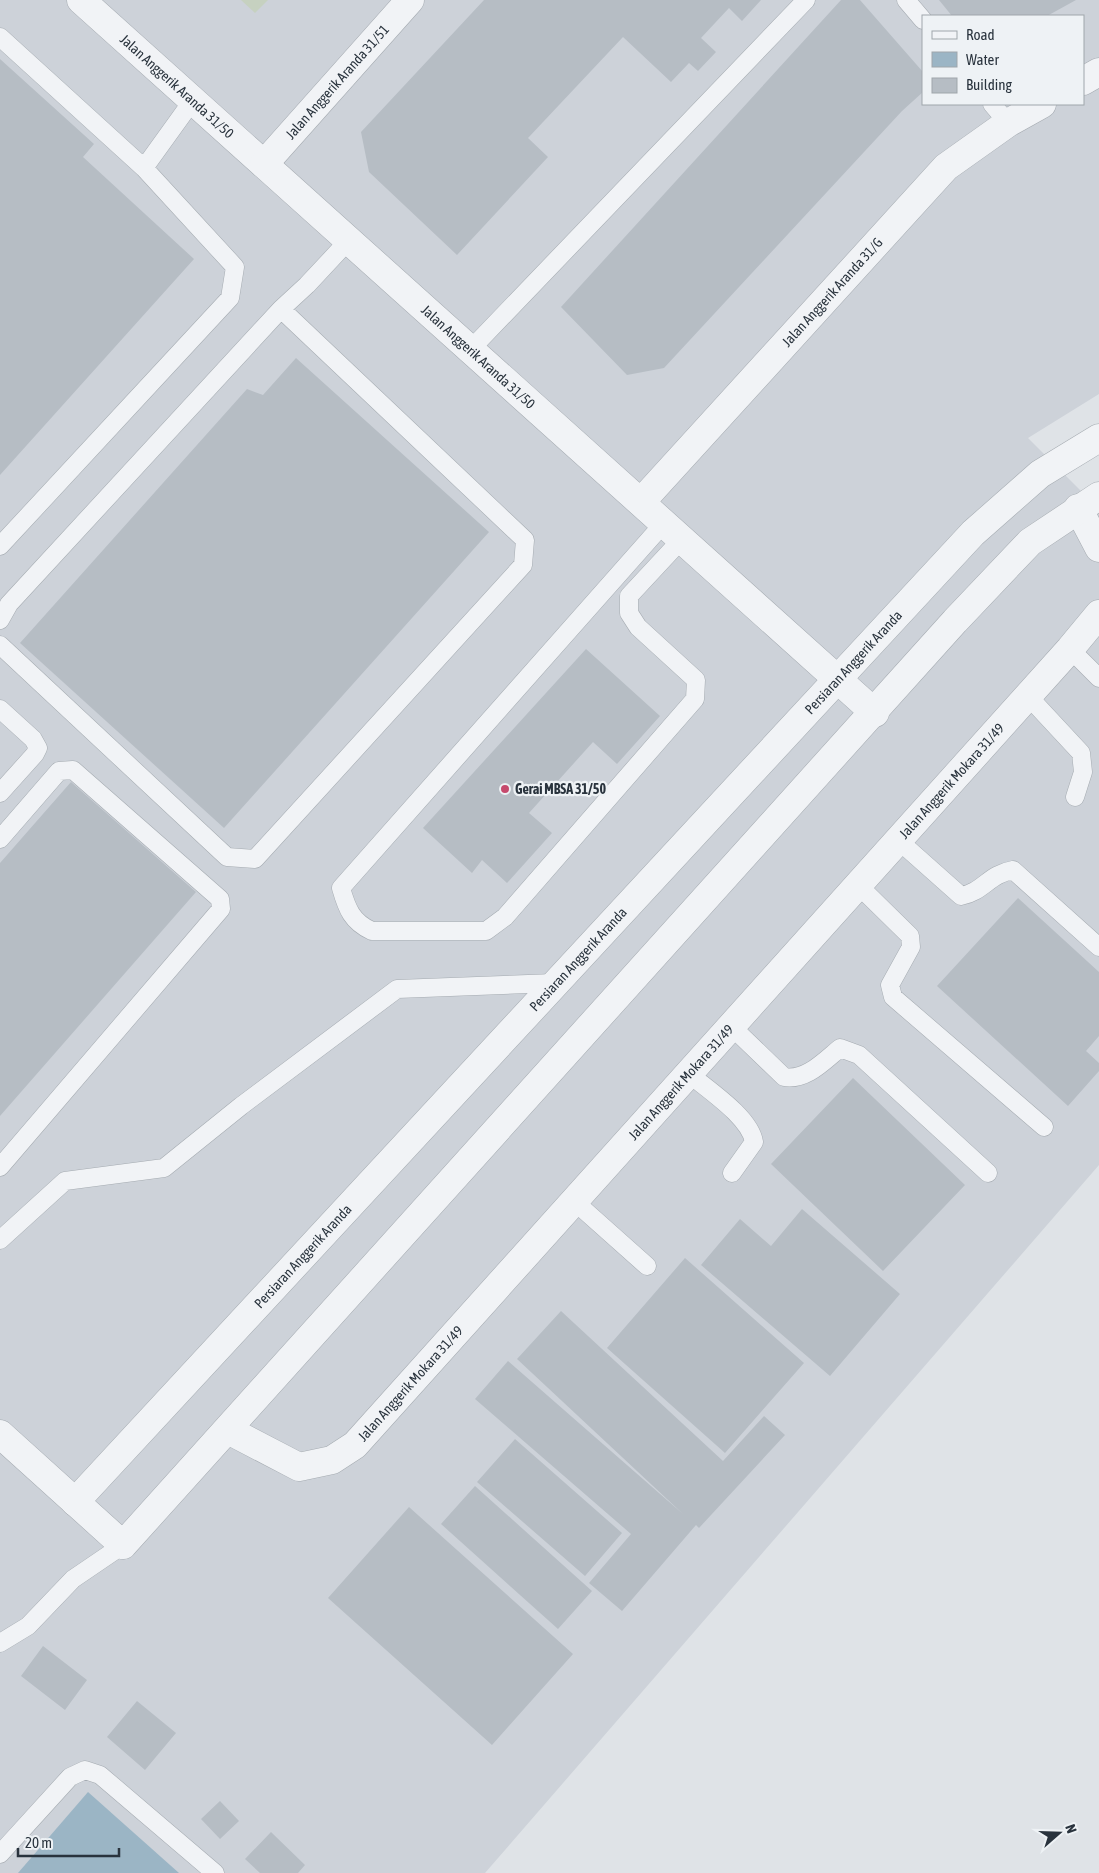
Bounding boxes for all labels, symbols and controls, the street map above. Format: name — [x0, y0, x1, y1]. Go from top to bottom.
legend — [922, 15, 1084, 105]
street label: Jalan Anggerik Aranda 31/51 — [282, 22, 392, 142]
text: Road — [966, 26, 995, 43]
street label: Jalan Anggerik Aranda 31/50 — [117, 31, 237, 142]
text: Water — [966, 51, 999, 68]
text: Building — [966, 76, 1012, 93]
street label: Jalan Anggerik Aranda 31/G — [779, 234, 886, 350]
street label: Jalan Anggerik Aranda 31/50 — [418, 302, 539, 412]
street label: Persiaran Anggerik Aranda — [801, 607, 905, 717]
street label: Jalan Anggerik Mokara 31/49 — [896, 720, 1007, 842]
place label: Gerai MBSA 31/50 — [515, 781, 606, 797]
marker: Gerai MBSA 31/50 — [499, 783, 511, 795]
street label: Persiaran Anggerik Aranda — [526, 904, 630, 1014]
street label: Jalan Anggerik Mokara 31/49 — [625, 1021, 737, 1143]
street label: Persiaran Anggerik Aranda — [251, 1201, 355, 1311]
street label: Jalan Anggerik Mokara 31/49 — [355, 1323, 466, 1444]
north arrow — [1034, 1808, 1084, 1858]
text: N — [1062, 1822, 1080, 1835]
scale bar — [18, 1826, 119, 1858]
text: 20 m — [25, 1834, 52, 1851]

